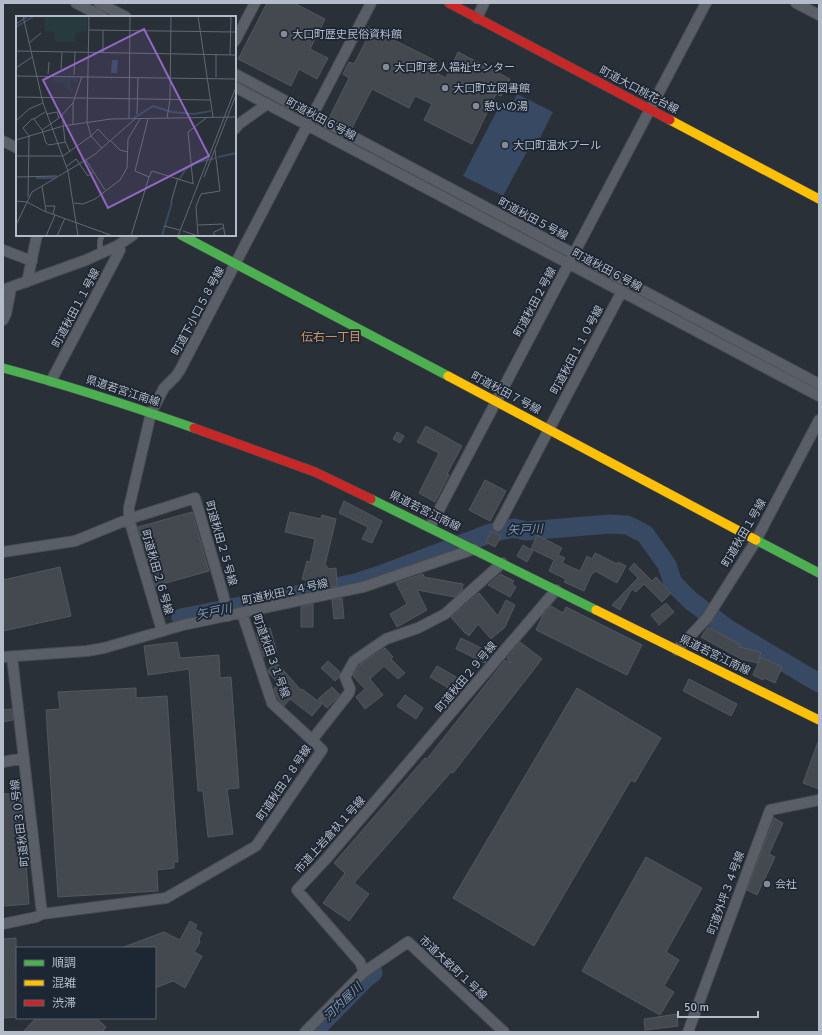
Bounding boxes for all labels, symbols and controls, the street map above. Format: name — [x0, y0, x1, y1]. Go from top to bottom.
inset map — [16, 16, 236, 236]
place label: 大口町歴史民俗資料館 — [292, 28, 402, 41]
marker: 大口町歴史民俗資料館 — [279, 29, 289, 39]
place label: 大口町老人福祉センター — [394, 61, 515, 74]
marker: 大口町老人福祉センター — [381, 62, 391, 72]
street label: 町道大口桃花台線 — [597, 64, 681, 116]
place label: 大口町立図書館 — [453, 82, 530, 95]
marker: 大口町立図書館 — [440, 83, 450, 93]
street label: 町道秋田６号線 — [284, 95, 358, 143]
place label: 憩いの湯 — [484, 100, 528, 113]
marker: 憩いの湯 — [471, 101, 481, 111]
place label: 大口町温水プール — [513, 139, 601, 152]
marker: 大口町温水プール — [500, 140, 510, 150]
street label: 町道秋田５号線 — [496, 195, 570, 243]
street label: 町道秋田６号線 — [570, 246, 644, 294]
street label: 町道下小口５８号線 — [169, 264, 227, 358]
street label: 町道秋田２号線 — [511, 265, 559, 339]
street label: 町道秋田１１号線 — [50, 266, 102, 350]
street label: 町道秋田１１０号線 — [548, 303, 606, 397]
district label: 伝右一丁目 — [301, 330, 361, 345]
street label: 町道秋田７号線 — [469, 369, 543, 417]
street label: 県道若宮江南線 — [84, 373, 162, 409]
street label: 県道若宮江南線 — [388, 488, 462, 534]
street label: 町道秋田１号線 — [719, 496, 769, 570]
street label: 町道秋田２５号線 — [203, 499, 239, 587]
water label: 矢戸川 — [507, 522, 545, 538]
street label: 町道秋田２６号線 — [139, 528, 175, 616]
street label: 町道秋田２４号線 — [241, 576, 329, 608]
water label: 矢戸川 — [195, 601, 235, 623]
street label: 町道秋田３１号線 — [250, 612, 292, 700]
street label: 県道若宮江南線 — [678, 632, 752, 678]
street label: 町道秋田２９号線 — [433, 639, 499, 715]
street label: 町道秋田２８号線 — [254, 743, 314, 823]
street label: 町道秋田３０号線 — [8, 779, 32, 867]
street label: 市道上岩倉杁１号線 — [292, 794, 368, 876]
street label: 町道外坪３４号線 — [705, 849, 747, 937]
place label: 会社 — [775, 878, 797, 891]
marker: 会社 — [762, 879, 772, 889]
street label: 市道大畝町１号線 — [416, 933, 490, 1003]
legend — [16, 947, 156, 1019]
text: 順調 — [52, 956, 76, 971]
text: 混雑 — [52, 976, 76, 991]
water label: 河内屋川 — [321, 979, 367, 1024]
scale bar — [678, 993, 758, 1019]
text: 渋滞 — [52, 996, 76, 1011]
text: 50 m — [684, 1000, 709, 1015]

